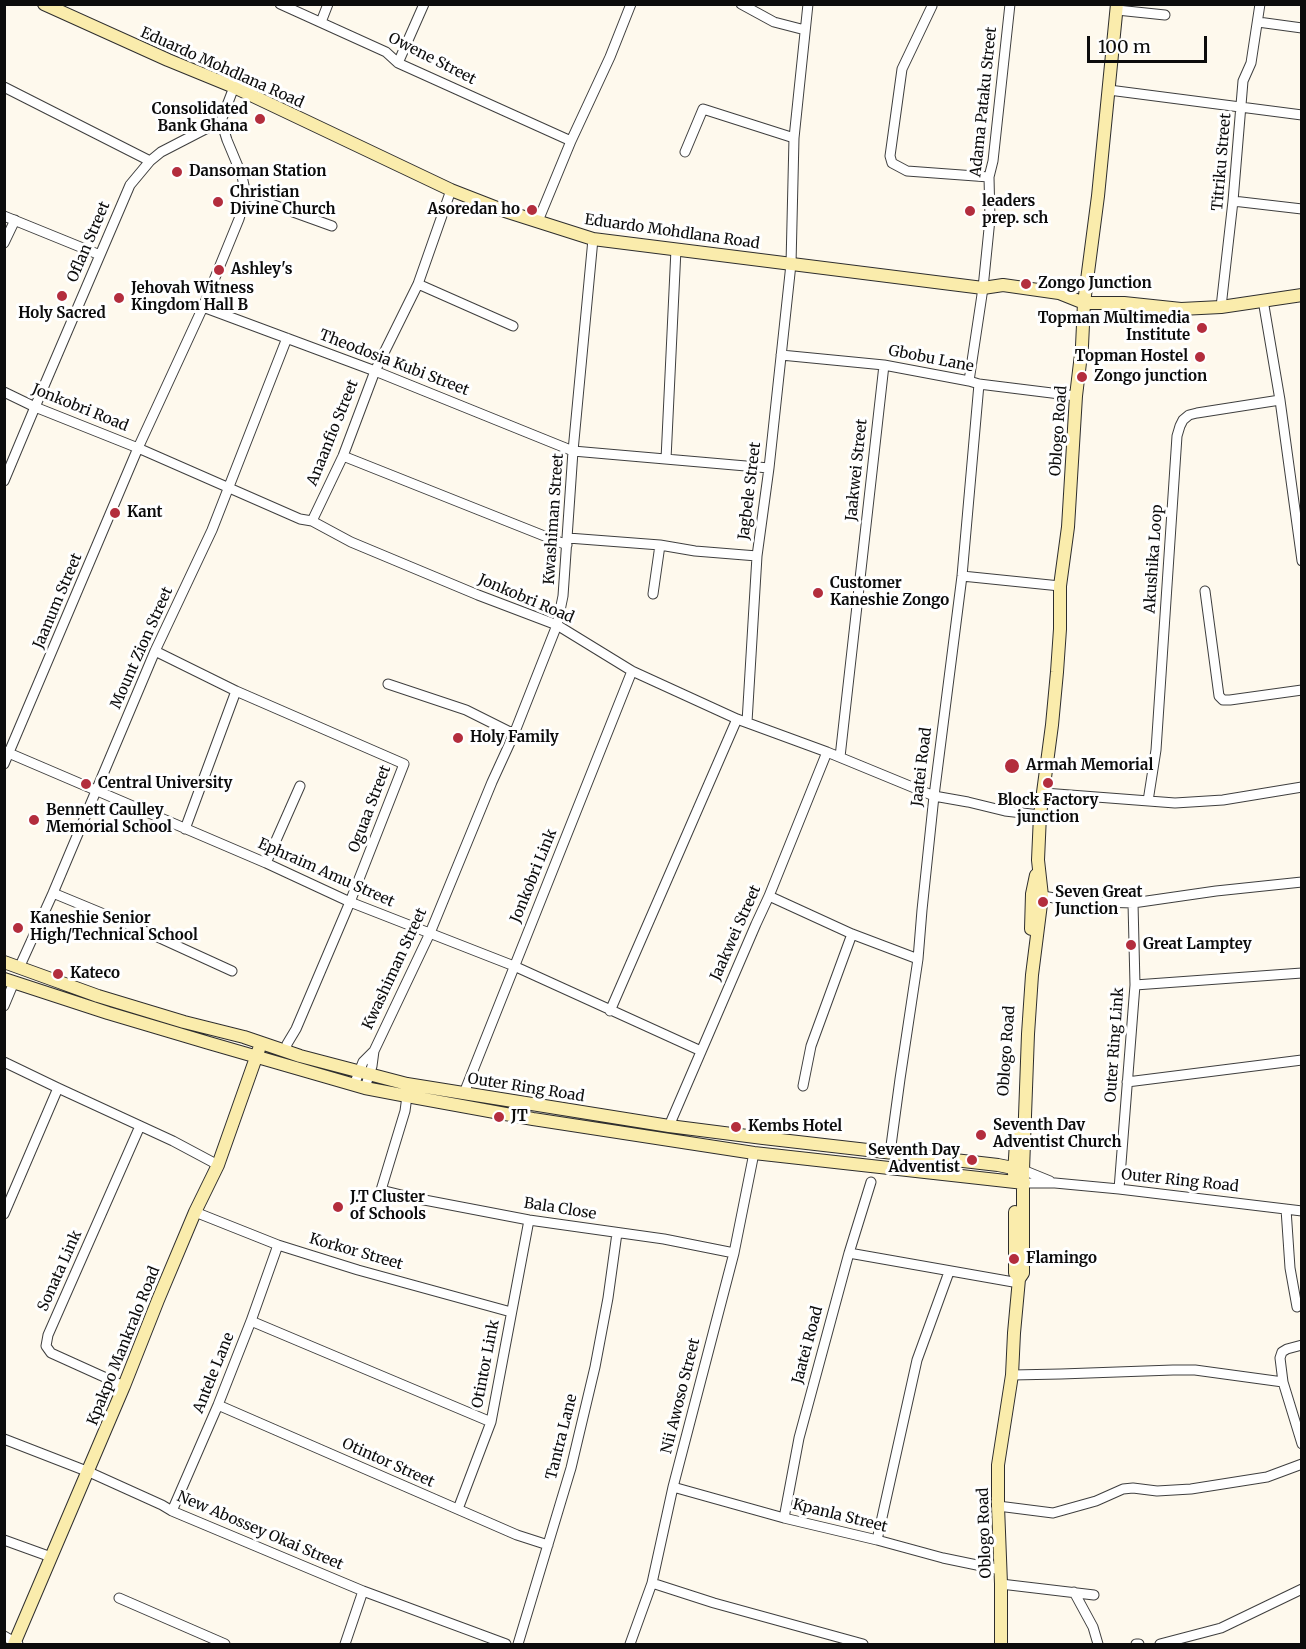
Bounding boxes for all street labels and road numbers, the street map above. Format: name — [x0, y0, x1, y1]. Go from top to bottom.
street label: Eduardo Mohdlana Road — [138, 24, 306, 112]
street label: Adama Pataku Street — [967, 26, 1001, 178]
street label: Owene Street — [385, 29, 479, 89]
street label: Titriku Street — [1209, 112, 1235, 212]
street label: Oflan Street — [64, 199, 114, 285]
street label: Eduardo Mohdlana Road — [583, 211, 761, 253]
street label: Theodosia Kubi Street — [317, 326, 471, 400]
street label: Gbobu Lane — [887, 342, 975, 376]
street label: Anaanfio Street — [304, 377, 362, 489]
street label: Jonkobri Road — [29, 381, 131, 435]
street label: Oblogo Road — [1047, 385, 1071, 477]
street label: Jaakwei Street — [843, 418, 871, 522]
street label: Jagbele Street — [735, 441, 765, 541]
street label: Kwashiman Street — [540, 453, 568, 585]
street label: Akushika Loop — [1141, 504, 1167, 614]
street label: Jaanum Street — [30, 551, 86, 651]
street label: Jonkobri Road — [475, 571, 577, 627]
street label: Mount Zion Street — [107, 584, 177, 712]
street label: Jaatei Road — [908, 726, 936, 808]
street label: Oguaa Street — [345, 763, 395, 855]
street label: Jonkobri Link — [507, 827, 561, 925]
street label: Ephraim Amu Street — [255, 835, 397, 911]
street label: Jaakwei Street — [707, 882, 765, 984]
street label: Kwashiman Street — [359, 905, 431, 1033]
street label: Outer Ring Link — [1102, 987, 1128, 1103]
street label: Oblogo Road — [995, 1005, 1019, 1097]
street label: Outer Ring Road — [466, 1070, 586, 1106]
street label: Outer Ring Road — [1120, 1166, 1240, 1196]
street label: Bala Close — [522, 1194, 598, 1224]
street label: Sonata Link — [34, 1228, 86, 1314]
street label: Korkor Street — [307, 1230, 405, 1274]
street label: Kpakpo Mankralo Road — [84, 1264, 164, 1428]
street label: Jaatei Road — [789, 1304, 827, 1386]
street label: Otintor Link — [469, 1318, 503, 1410]
street label: Antele Lane — [190, 1330, 238, 1416]
street label: Nii Awoso Street — [658, 1336, 704, 1456]
street label: Tantra Lane — [543, 1392, 581, 1482]
street label: Otintor Street — [339, 1435, 437, 1491]
street label: Oblogo Road — [974, 1487, 996, 1579]
street label: New Abossey Okai Street — [174, 1488, 346, 1574]
street label: Kpanla Street — [791, 1496, 889, 1536]

